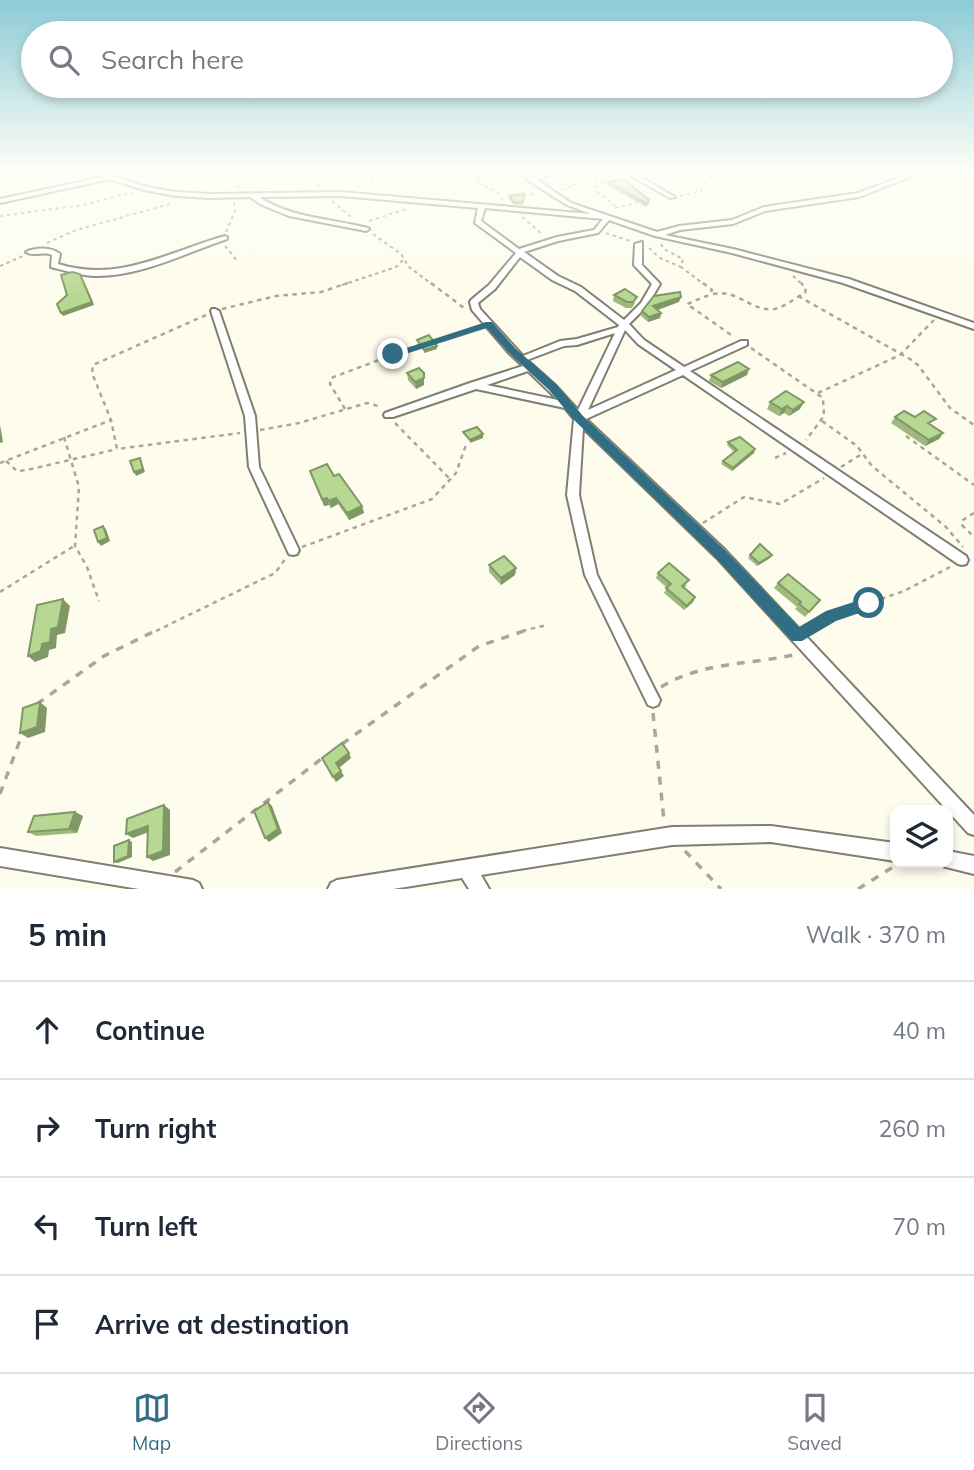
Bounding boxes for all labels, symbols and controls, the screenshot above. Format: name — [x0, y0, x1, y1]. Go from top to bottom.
search box — [21, 21, 953, 98]
icon: search — [45, 41, 83, 79]
text: Search here — [101, 43, 244, 76]
route end — [377, 338, 408, 369]
route start — [853, 587, 884, 618]
map controls — [890, 805, 953, 868]
button: layers — [890, 805, 953, 868]
text: 5 min — [28, 916, 107, 954]
text: Walk · 370 m — [806, 920, 946, 949]
icon: ahead — [28, 1011, 66, 1049]
text: Continue — [95, 1014, 205, 1047]
text: 40 m — [892, 1016, 946, 1045]
icon: right — [28, 1109, 66, 1147]
text: Turn right — [95, 1112, 216, 1145]
text: 260 m — [878, 1114, 946, 1143]
icon: left — [28, 1207, 66, 1245]
text: Turn left — [95, 1210, 197, 1243]
text: 70 m — [892, 1212, 946, 1241]
icon: arrive — [28, 1305, 66, 1343]
text: Arrive at destination — [95, 1308, 350, 1341]
tab: Map — [132, 1389, 171, 1455]
tab: Directions — [435, 1389, 523, 1455]
tab: Saved — [787, 1389, 842, 1455]

